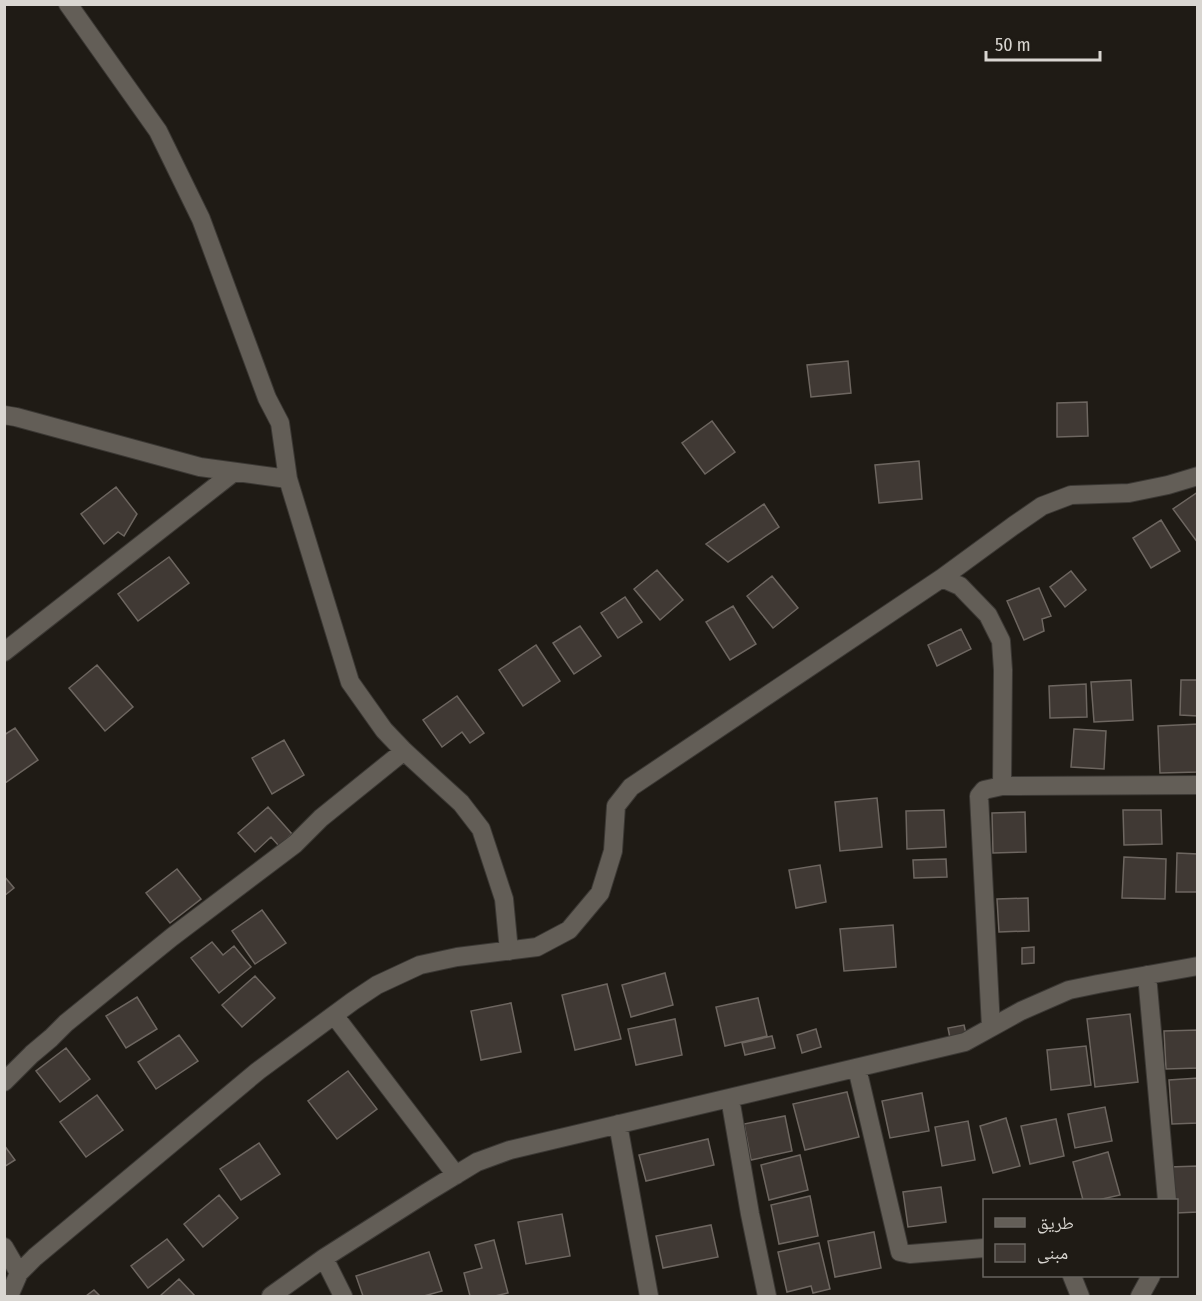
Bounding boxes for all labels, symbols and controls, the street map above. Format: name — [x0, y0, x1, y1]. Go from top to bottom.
scale bar — [986, 24, 1100, 62]
text: 50 m — [995, 34, 1031, 56]
legend — [983, 1199, 1178, 1277]
text: طريق — [1037, 1212, 1074, 1234]
text: مبنى — [1037, 1242, 1068, 1264]

